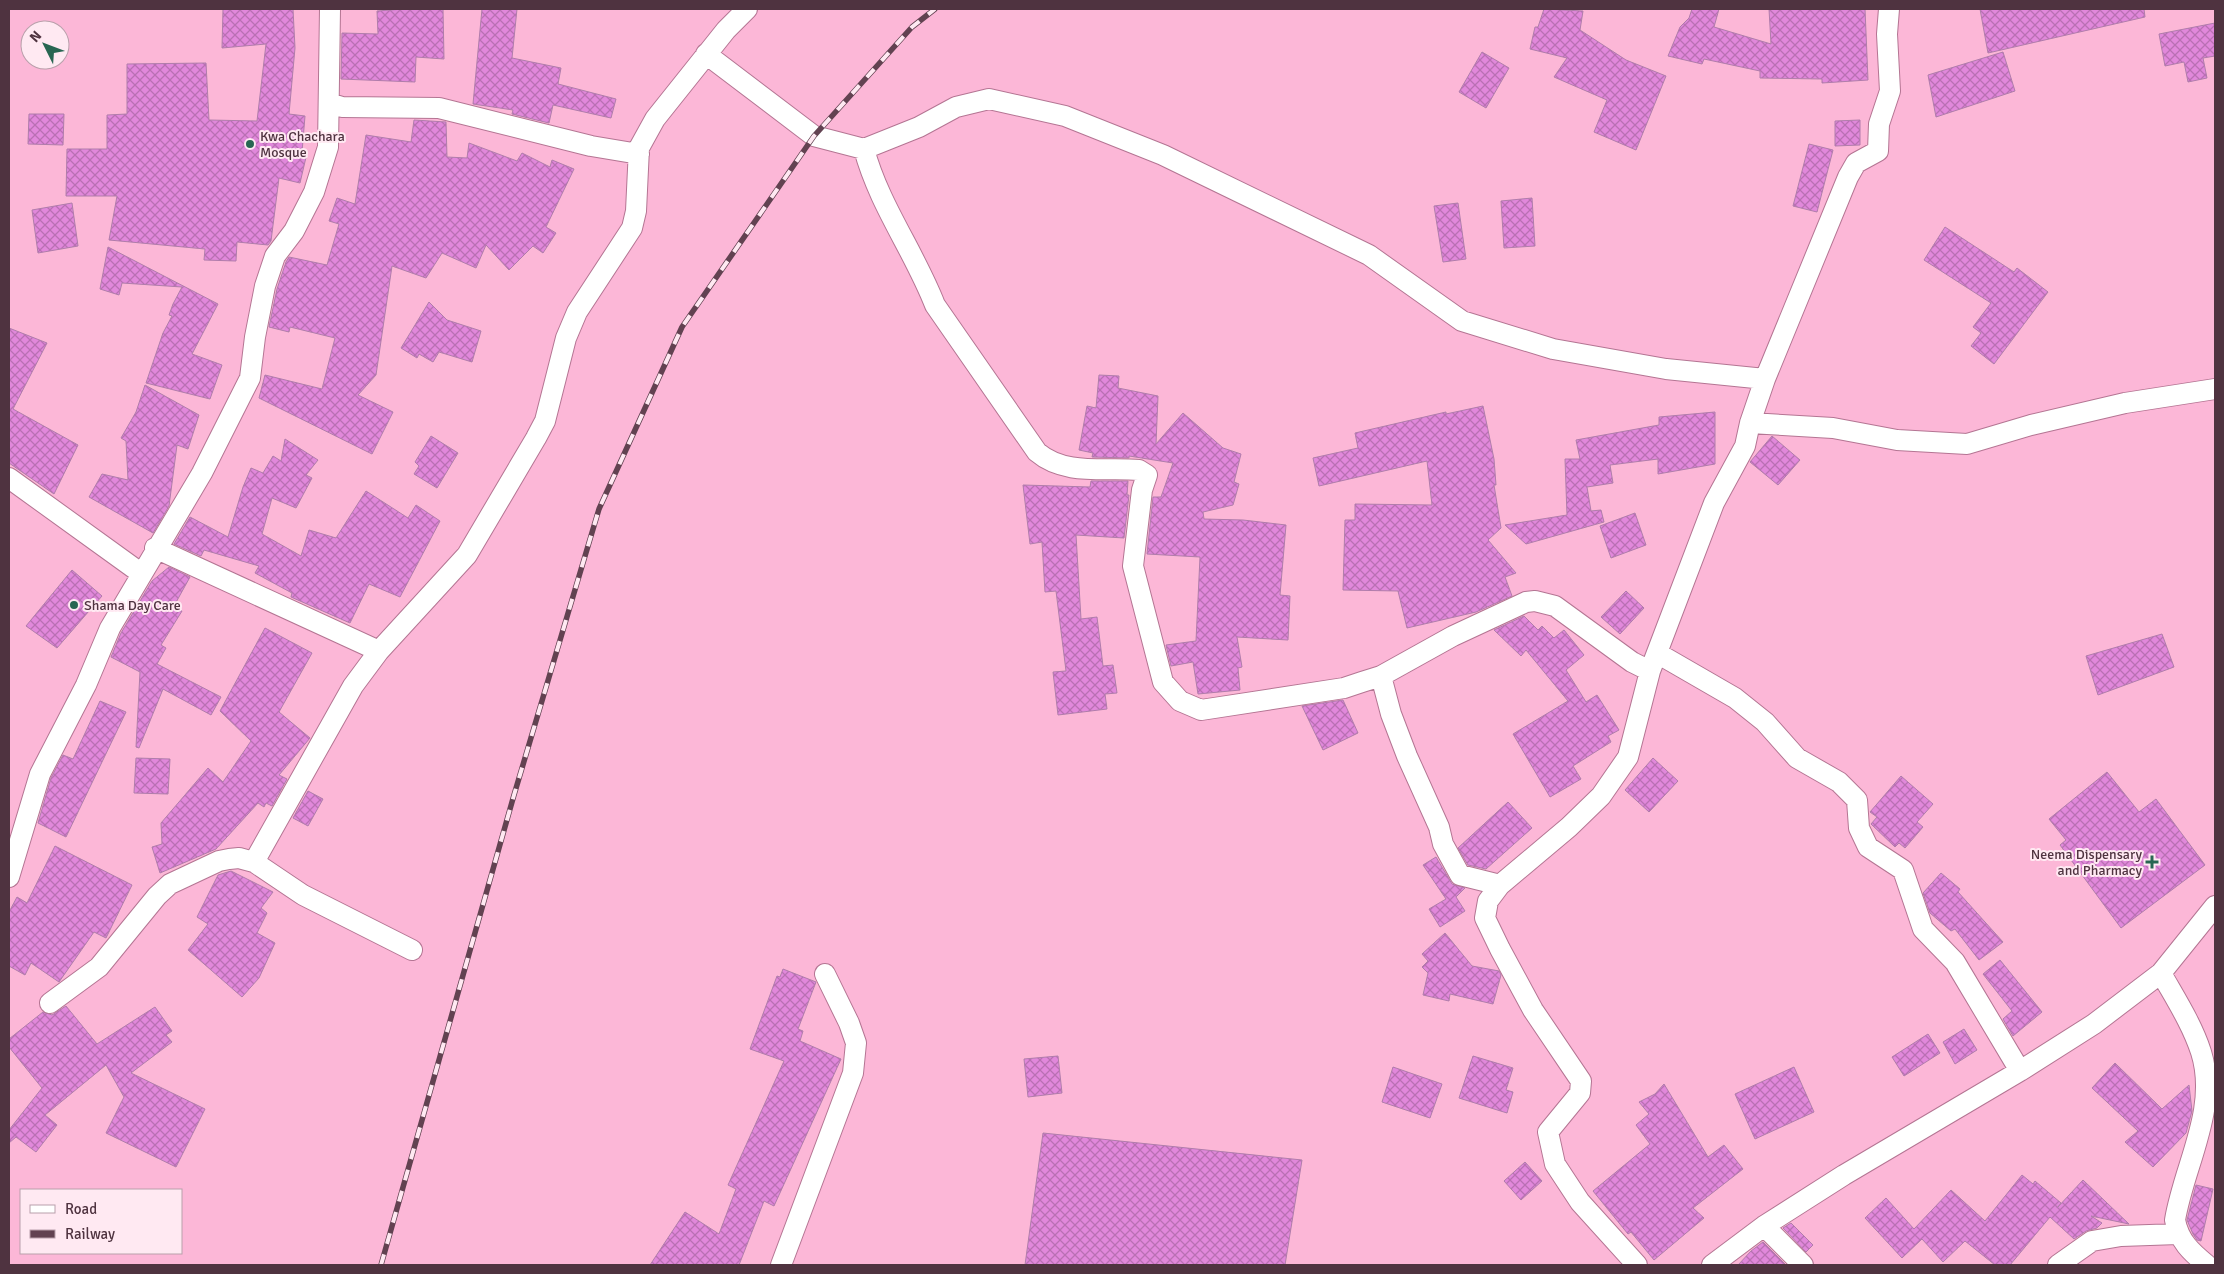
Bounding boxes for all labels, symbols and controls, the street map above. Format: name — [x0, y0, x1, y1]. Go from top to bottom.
north arrow — [20, 20, 70, 70]
text: N — [26, 27, 45, 46]
place label: Kwa Chachara Mosque — [260, 128, 345, 161]
marker: Kwa Chachara Mosque — [244, 138, 256, 150]
place label: Shama Day Care — [84, 597, 181, 614]
marker: Shama Day Care — [68, 599, 80, 611]
place label: Neema Dispensary and Pharmacy — [2031, 846, 2142, 879]
marker: Neema Dispensary and Pharmacy — [2146, 856, 2158, 868]
legend — [20, 1189, 182, 1254]
text: Road — [65, 1200, 97, 1218]
text: Railway — [65, 1225, 115, 1243]

